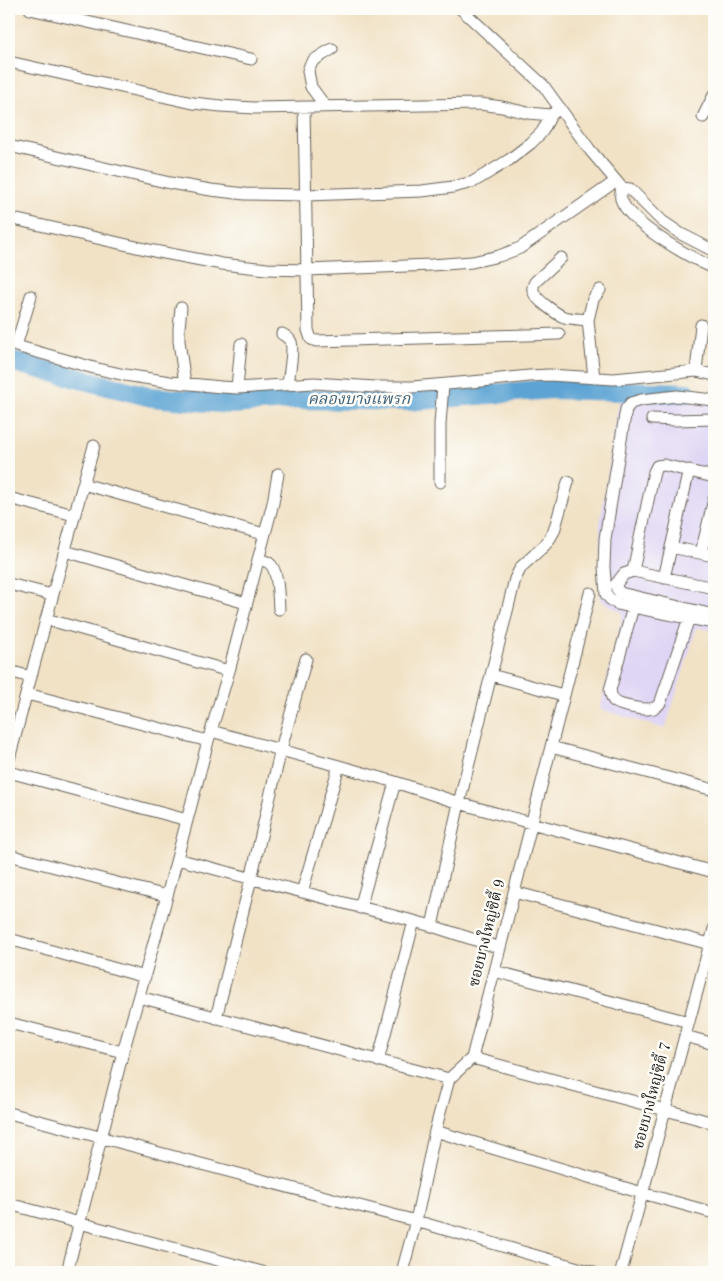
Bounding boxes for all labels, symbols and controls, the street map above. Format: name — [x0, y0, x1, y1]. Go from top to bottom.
water label: คลองบางแพรก — [308, 392, 412, 408]
street label: ซอยบางใหญ่ซิตี้ 9 — [462, 876, 509, 988]
street label: ซอยบางใหญ่ซิตี้ 7 — [627, 1039, 675, 1151]

